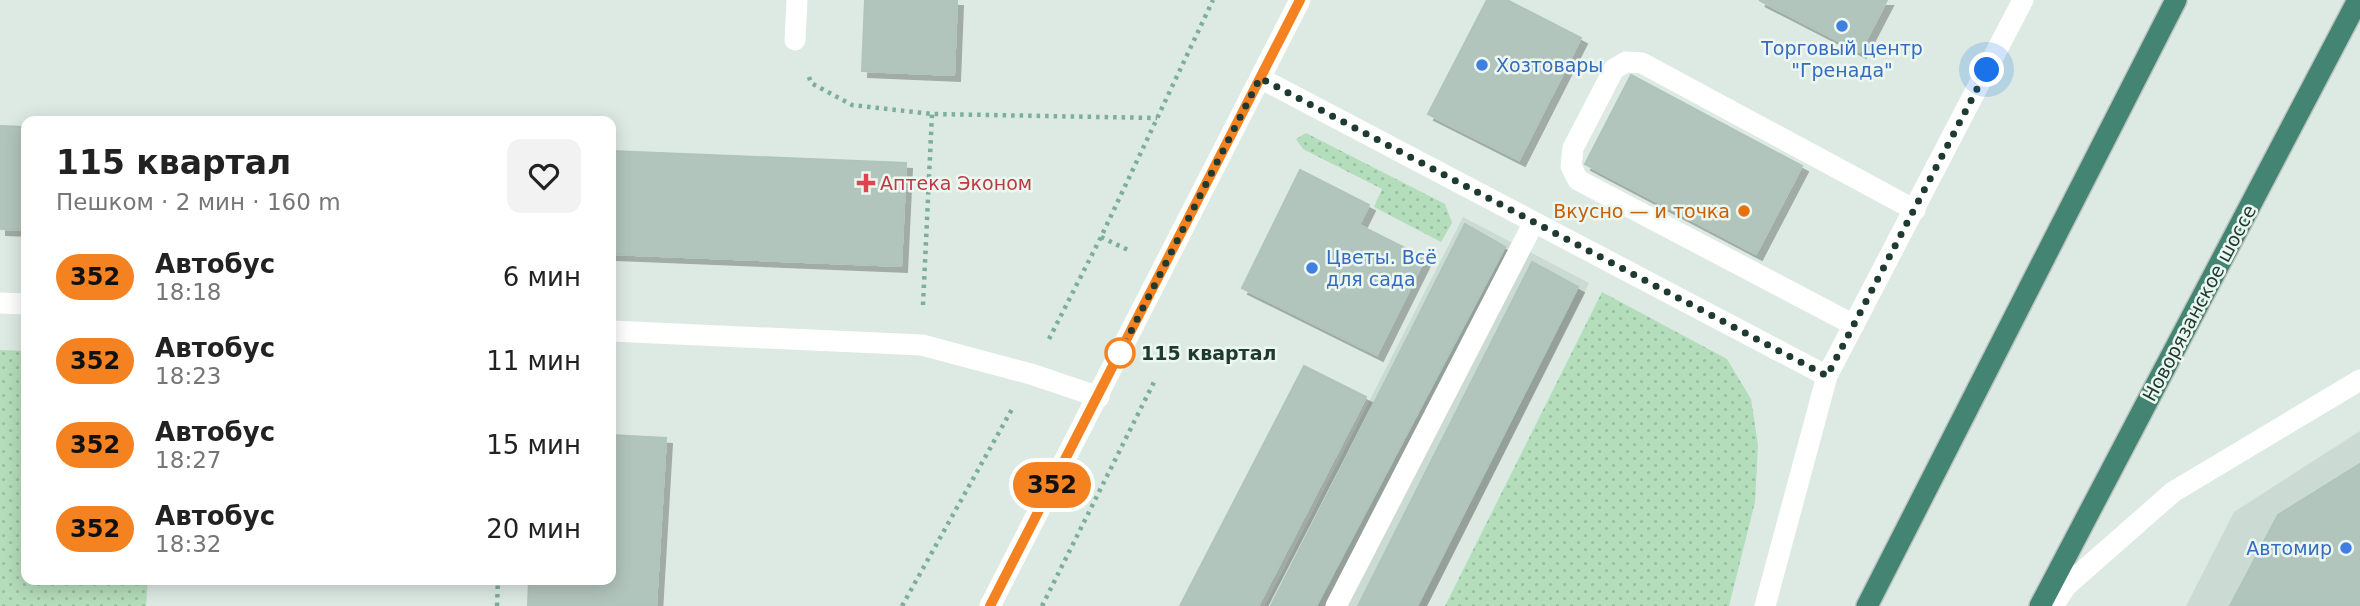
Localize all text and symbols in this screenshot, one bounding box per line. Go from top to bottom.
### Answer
marker: Торговый центр "Гренада" [1834,18,1850,34]
place label: Торговый центр "Гренада" [1760,37,1923,81]
your location [1969,52,2004,87]
place label: Хозтовары [1496,54,1603,76]
marker: Хозтовары [1474,57,1490,73]
button: heart [507,139,581,213]
text: 115 квартал [56,143,291,182]
place label: Аптека Эконом [880,172,1032,194]
marker: Аптека Эконом [858,175,874,191]
text: Пешком · 2 мин · 160 m [56,189,341,215]
place label: Вкусно — и точка [1553,200,1730,222]
street label: Новорязанское шоссе [2138,201,2260,405]
marker: Вкусно — и точка [1736,203,1752,219]
place label: Цветы. Всё для сада [1326,246,1437,290]
text: Автобус [155,249,275,279]
marker: Цветы. Всё для сада [1304,260,1320,276]
text: 6 мин [503,262,581,292]
text: 352 [70,263,120,291]
text: 18:18 [155,279,221,305]
text: Автобус [155,333,275,363]
marker: 115 квартал [1105,338,1135,368]
place label: 115 квартал [1141,342,1276,364]
text: 11 мин [486,346,581,376]
text: 352 [70,347,120,375]
text: 18:23 [155,363,221,389]
text: Автобус [155,417,275,447]
text: 15 мин [486,430,581,460]
text: 352 [70,431,120,459]
text: 18:27 [155,447,221,473]
line badge: 352 [1012,462,1092,508]
text: 352 [1027,471,1077,499]
text: Автобус [155,501,275,531]
text: 20 мин [486,514,581,544]
text: 352 [70,515,120,543]
text: 18:32 [155,531,221,557]
place label: Автомир [2246,537,2332,559]
marker: Автомир [2338,540,2354,556]

